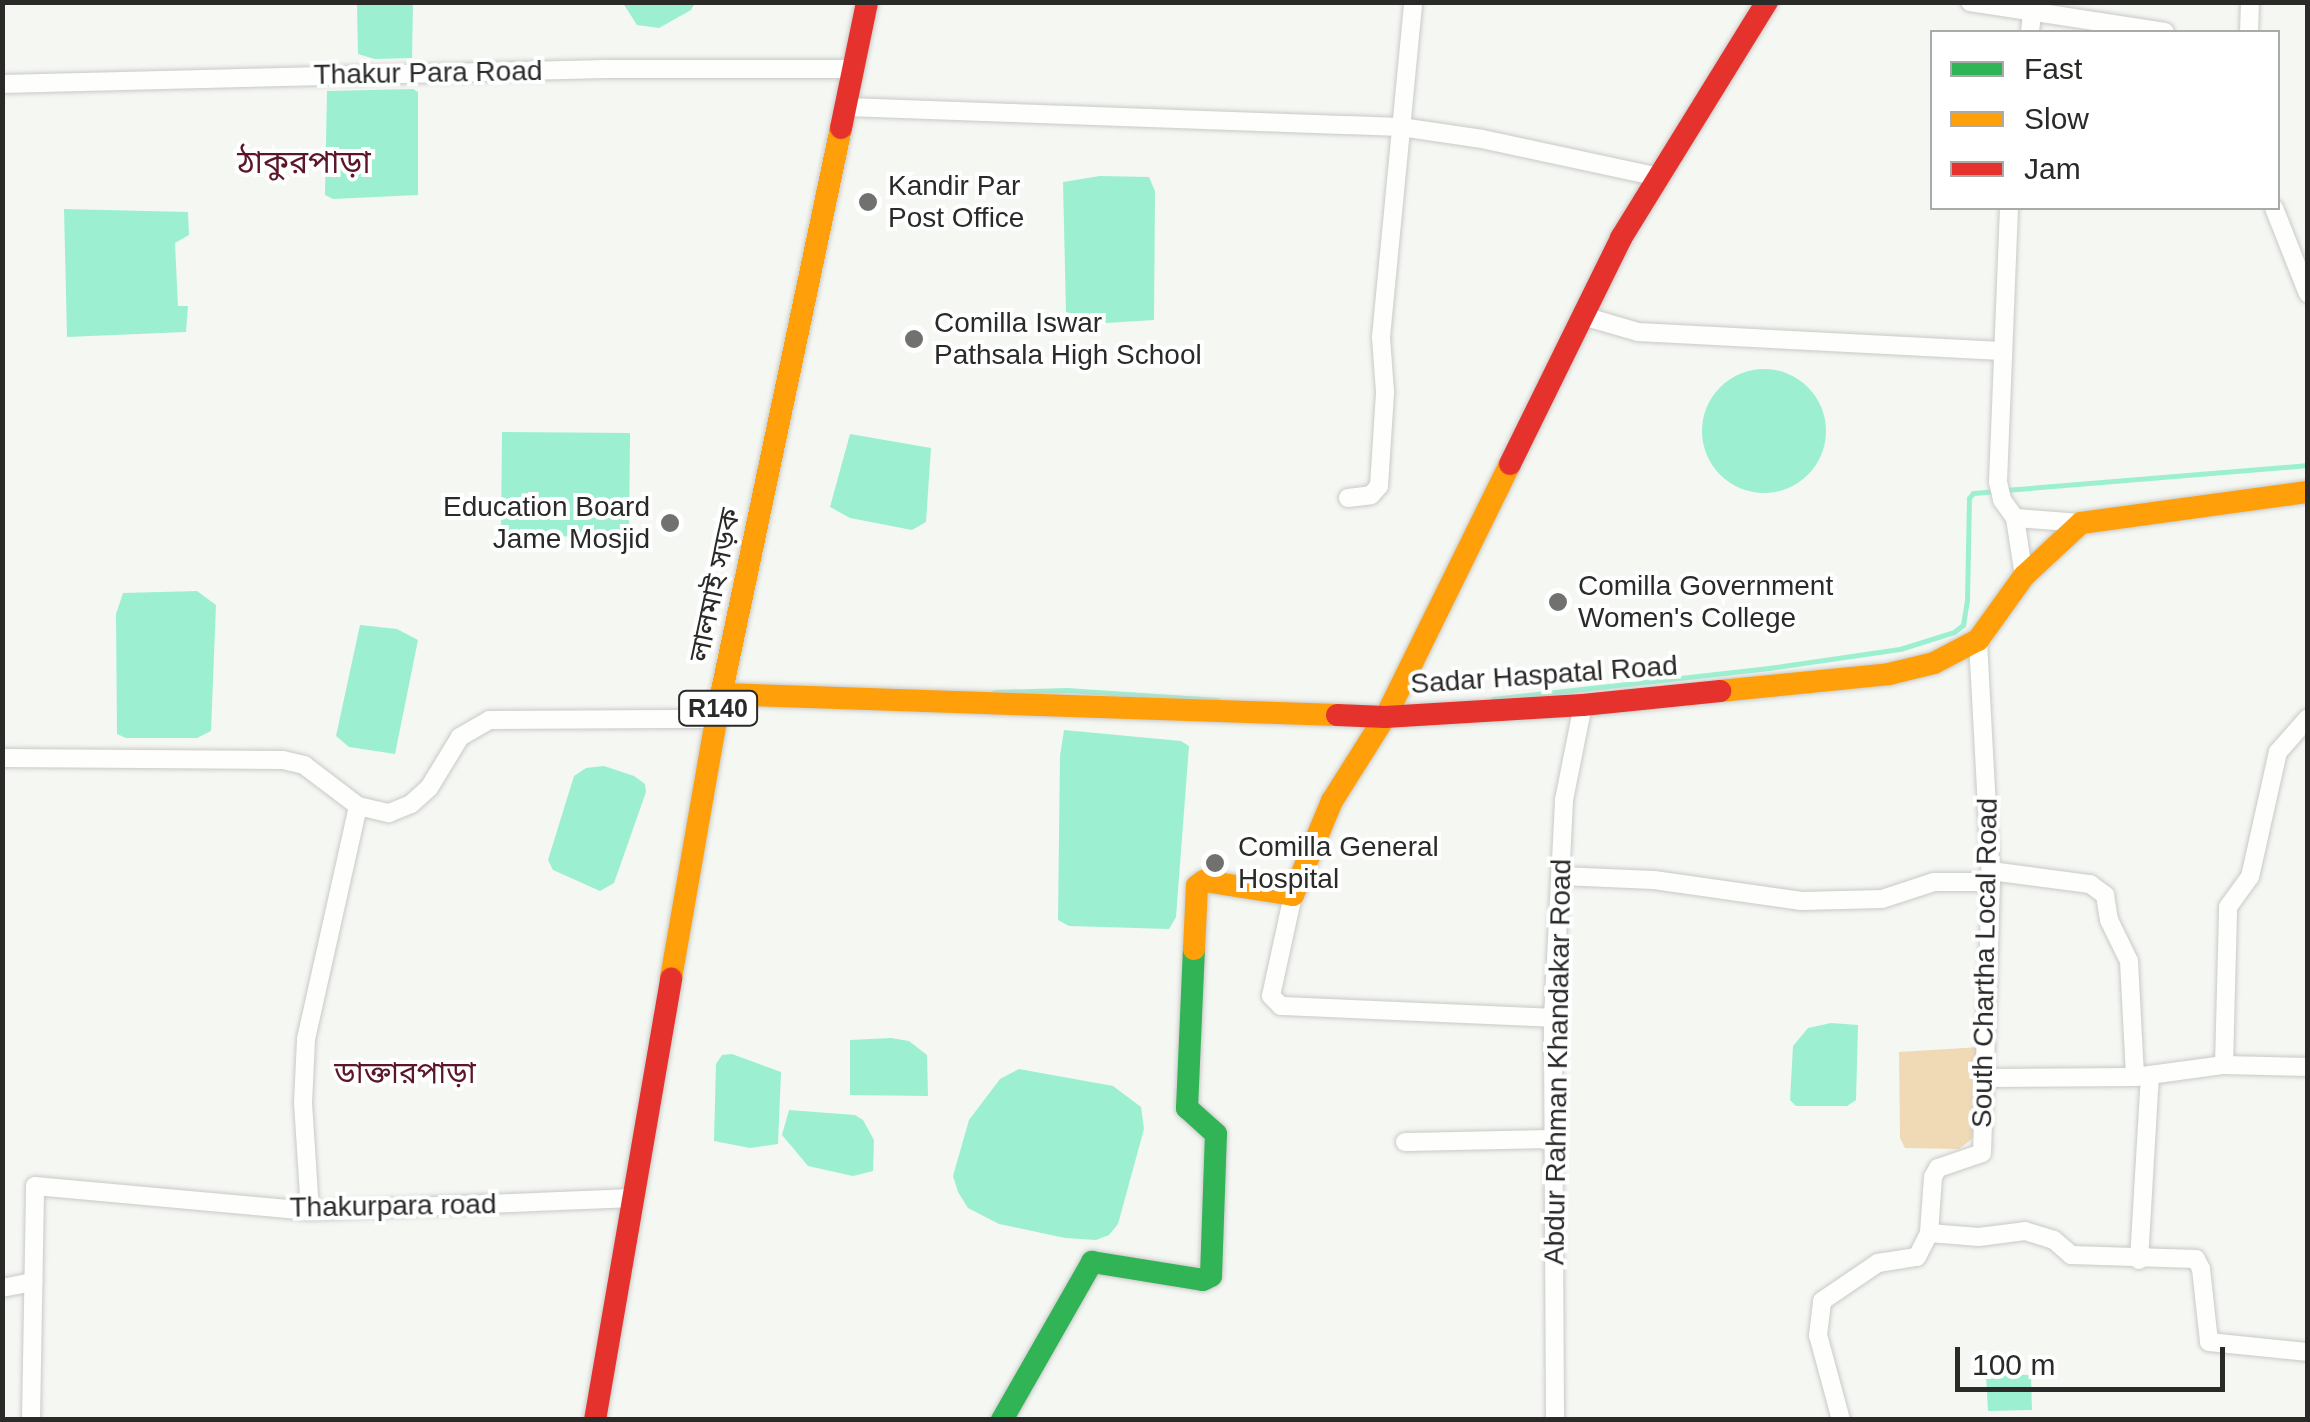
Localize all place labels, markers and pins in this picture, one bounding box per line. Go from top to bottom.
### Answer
place label: Kandir Par Post Office [888,169,1024,235]
marker: Kandir Par Post Office [857,191,879,213]
place label: Comilla Iswar Pathsala High School [934,306,1202,372]
marker: Comilla Iswar Pathsala High School [903,328,925,350]
place label: Education Board Jame Mosjid [443,490,650,556]
marker: Education Board Jame Mosjid [659,512,681,534]
place label: Comilla Government Women's College [1578,569,1833,635]
marker: Comilla Government Women's College [1547,591,1569,613]
place label: Comilla General Hospital [1238,830,1439,896]
marker: Comilla General Hospital [1202,850,1228,876]

